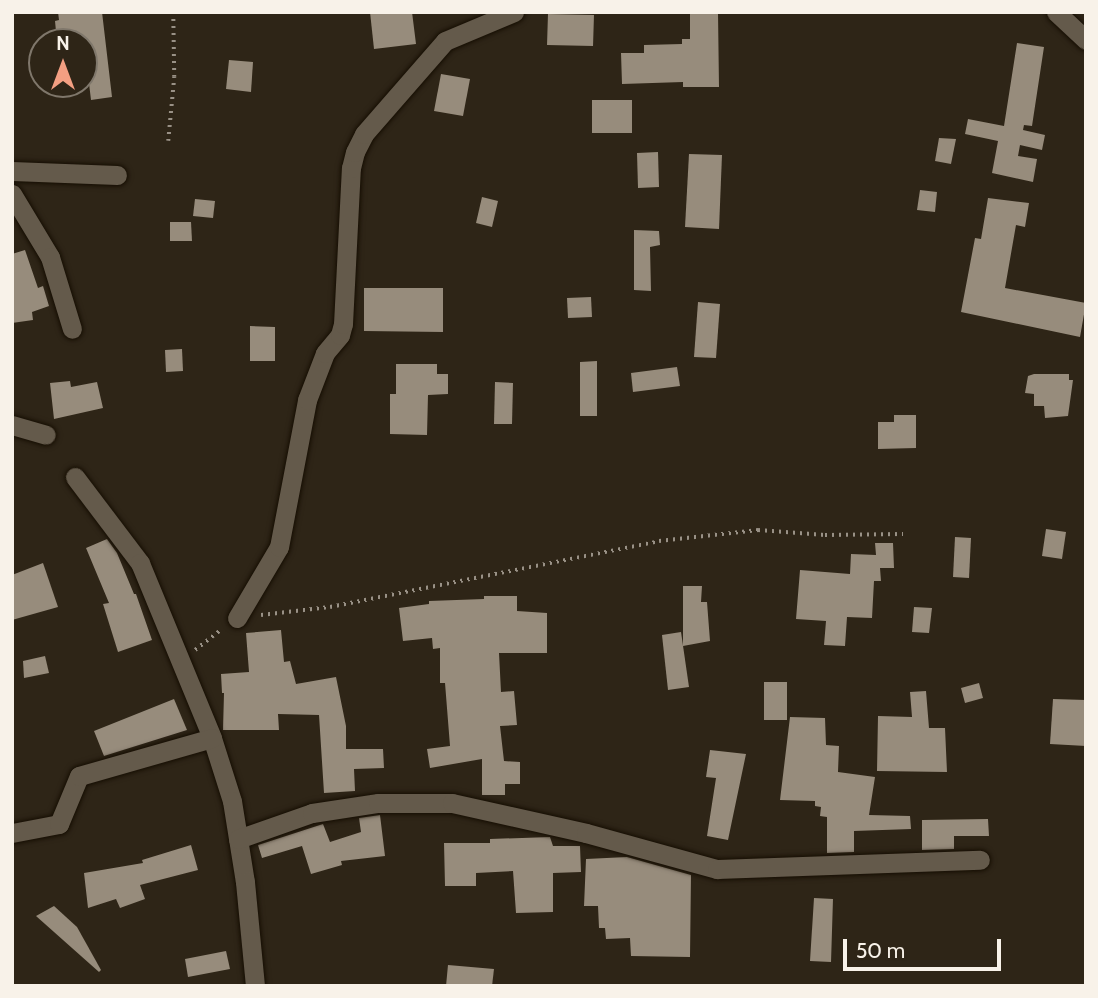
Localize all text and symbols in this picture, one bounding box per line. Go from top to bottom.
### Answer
north arrow [28,28,98,98]
text: N [56,32,70,55]
scale bar [846,925,1004,969]
text: 50 m [856,938,905,963]

